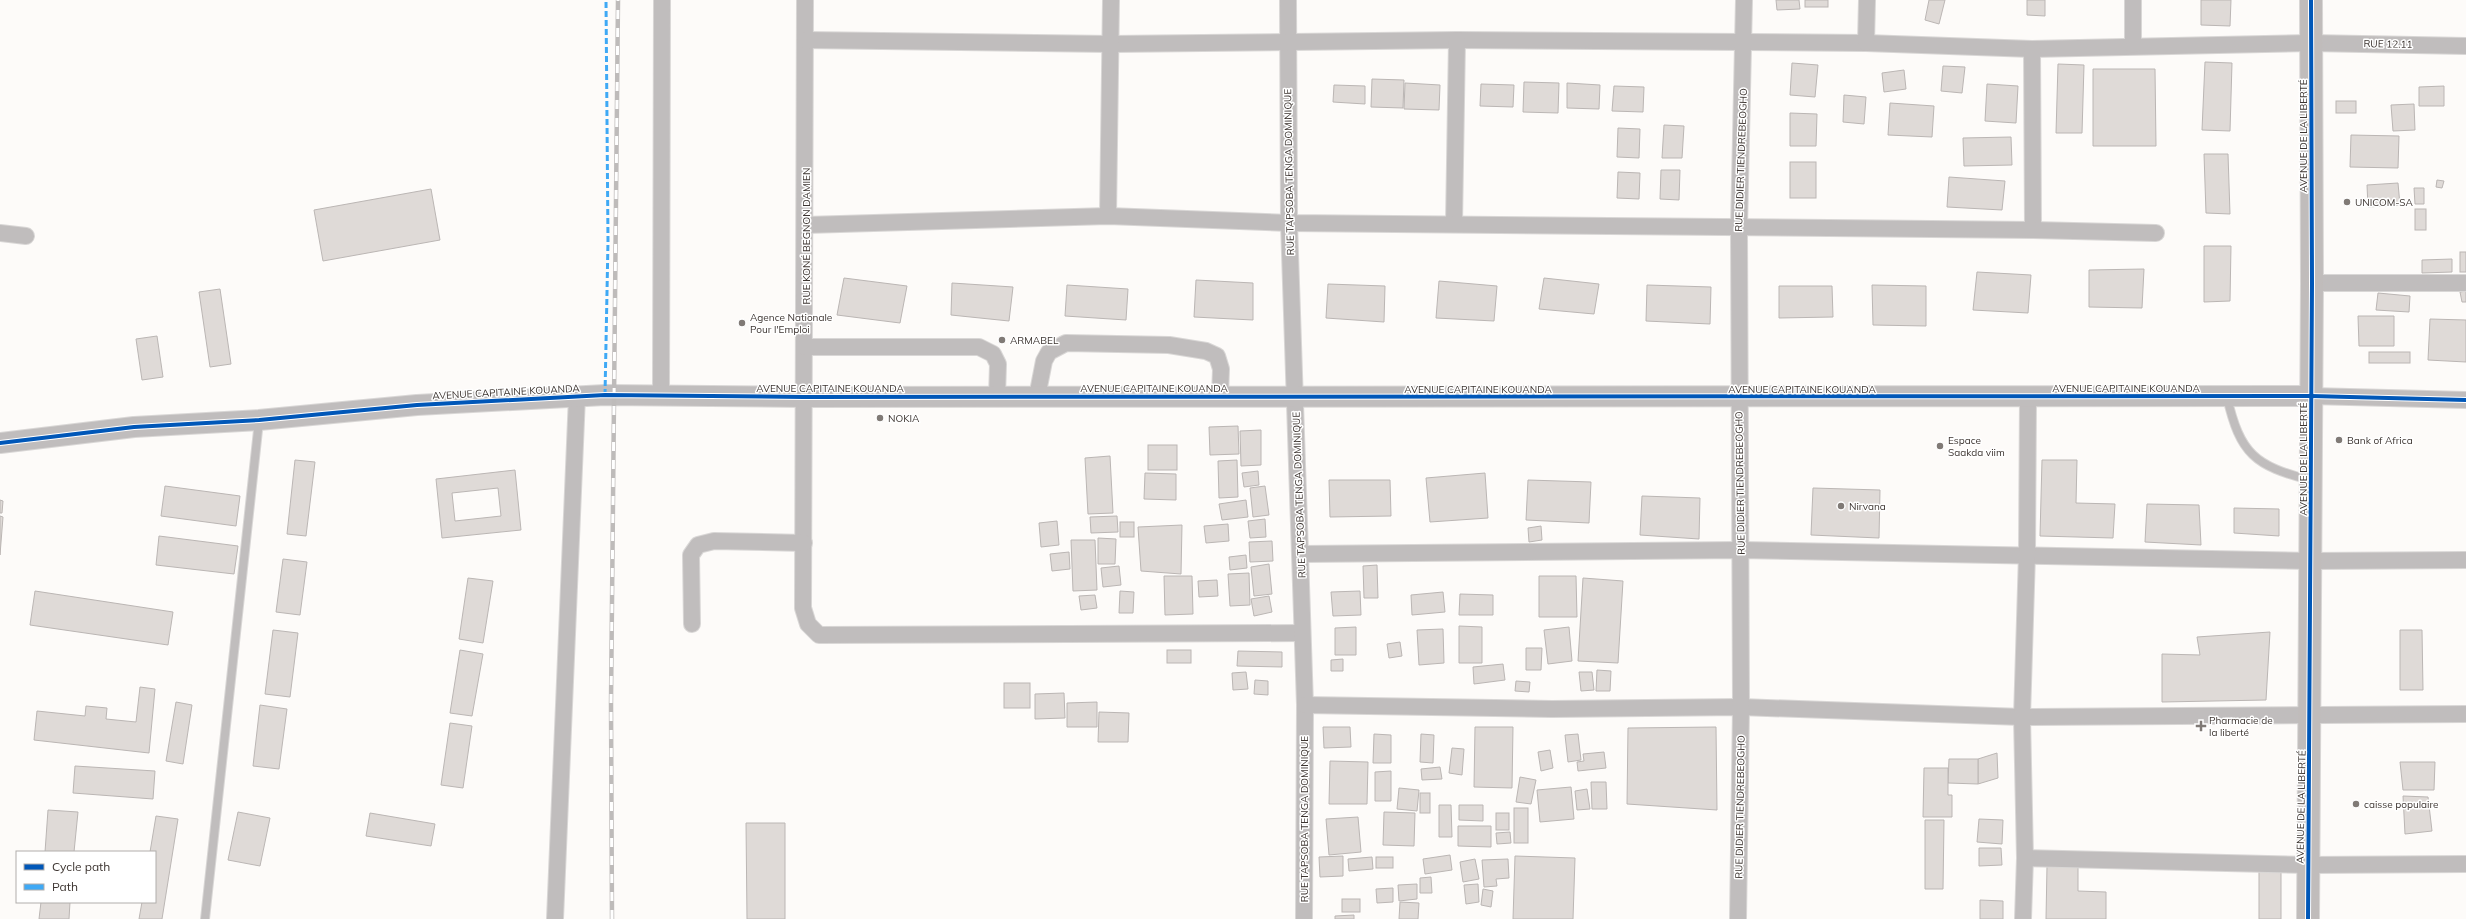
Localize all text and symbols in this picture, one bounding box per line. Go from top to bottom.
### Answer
street label: RUE 12.11 [2363,37,2413,51]
street label: AVENUE DE LA LIBERTÉ [2297,79,2310,193]
street label: RUE DIDIER TIENDREBEOGHO [1732,88,1750,232]
street label: RUE TAPSOBA TENGA DOMINIQUE [1281,89,1297,255]
street label: RUE KONÉ BEGNON DAMIEN [800,168,813,304]
place label: UNICOM-SA [2355,196,2414,209]
marker: UNICOM-SA [2342,197,2352,207]
place label: Agence Nationale Pour l'Emploi [750,311,832,336]
marker: Agence Nationale Pour l'Emploi [737,318,747,328]
place label: ARMABEL [1010,334,1059,347]
marker: ARMABEL [997,335,1007,345]
street label: AVENUE CAPITAINE KOUANDA [432,382,581,402]
street label: AVENUE CAPITAINE KOUANDA [756,382,905,395]
street label: AVENUE CAPITAINE KOUANDA [1080,382,1229,395]
street label: AVENUE CAPITAINE KOUANDA [2052,382,2201,395]
street label: AVENUE CAPITAINE KOUANDA [1404,383,1553,396]
street label: AVENUE CAPITAINE KOUANDA [1728,383,1877,396]
street label: AVENUE DE LA LIBERTÉ [2297,402,2310,516]
street label: RUE TAPSOBA TENGA DOMINIQUE [1290,411,1308,578]
street label: RUE DIDIER TIENDREBEOGHO [1732,411,1748,555]
place label: NOKIA [888,412,920,425]
marker: NOKIA [875,413,885,423]
place label: Espace Saakda viim [1948,434,2005,459]
place label: Bank of Africa [2347,434,2413,447]
marker: Bank of Africa [2334,435,2344,445]
marker: Espace Saakda viim [1935,441,1945,451]
place label: Nirvana [1849,500,1886,513]
marker: Nirvana [1836,501,1846,511]
place label: Pharmacie de la liberté [2209,714,2273,739]
marker: Pharmacie de la liberté [2196,721,2206,731]
street label: RUE DIDIER TIENDREBEOGHO [1732,735,1748,879]
street label: RUE TAPSOBA TENGA DOMINIQUE [1298,736,1311,902]
street label: AVENUE DE LA LIBERTÉ [2294,750,2308,864]
place label: caisse populaire [2364,798,2439,811]
marker: caisse populaire [2351,799,2361,809]
legend [16,851,156,903]
text: Cycle path [52,859,110,874]
text: Path [52,879,78,894]

